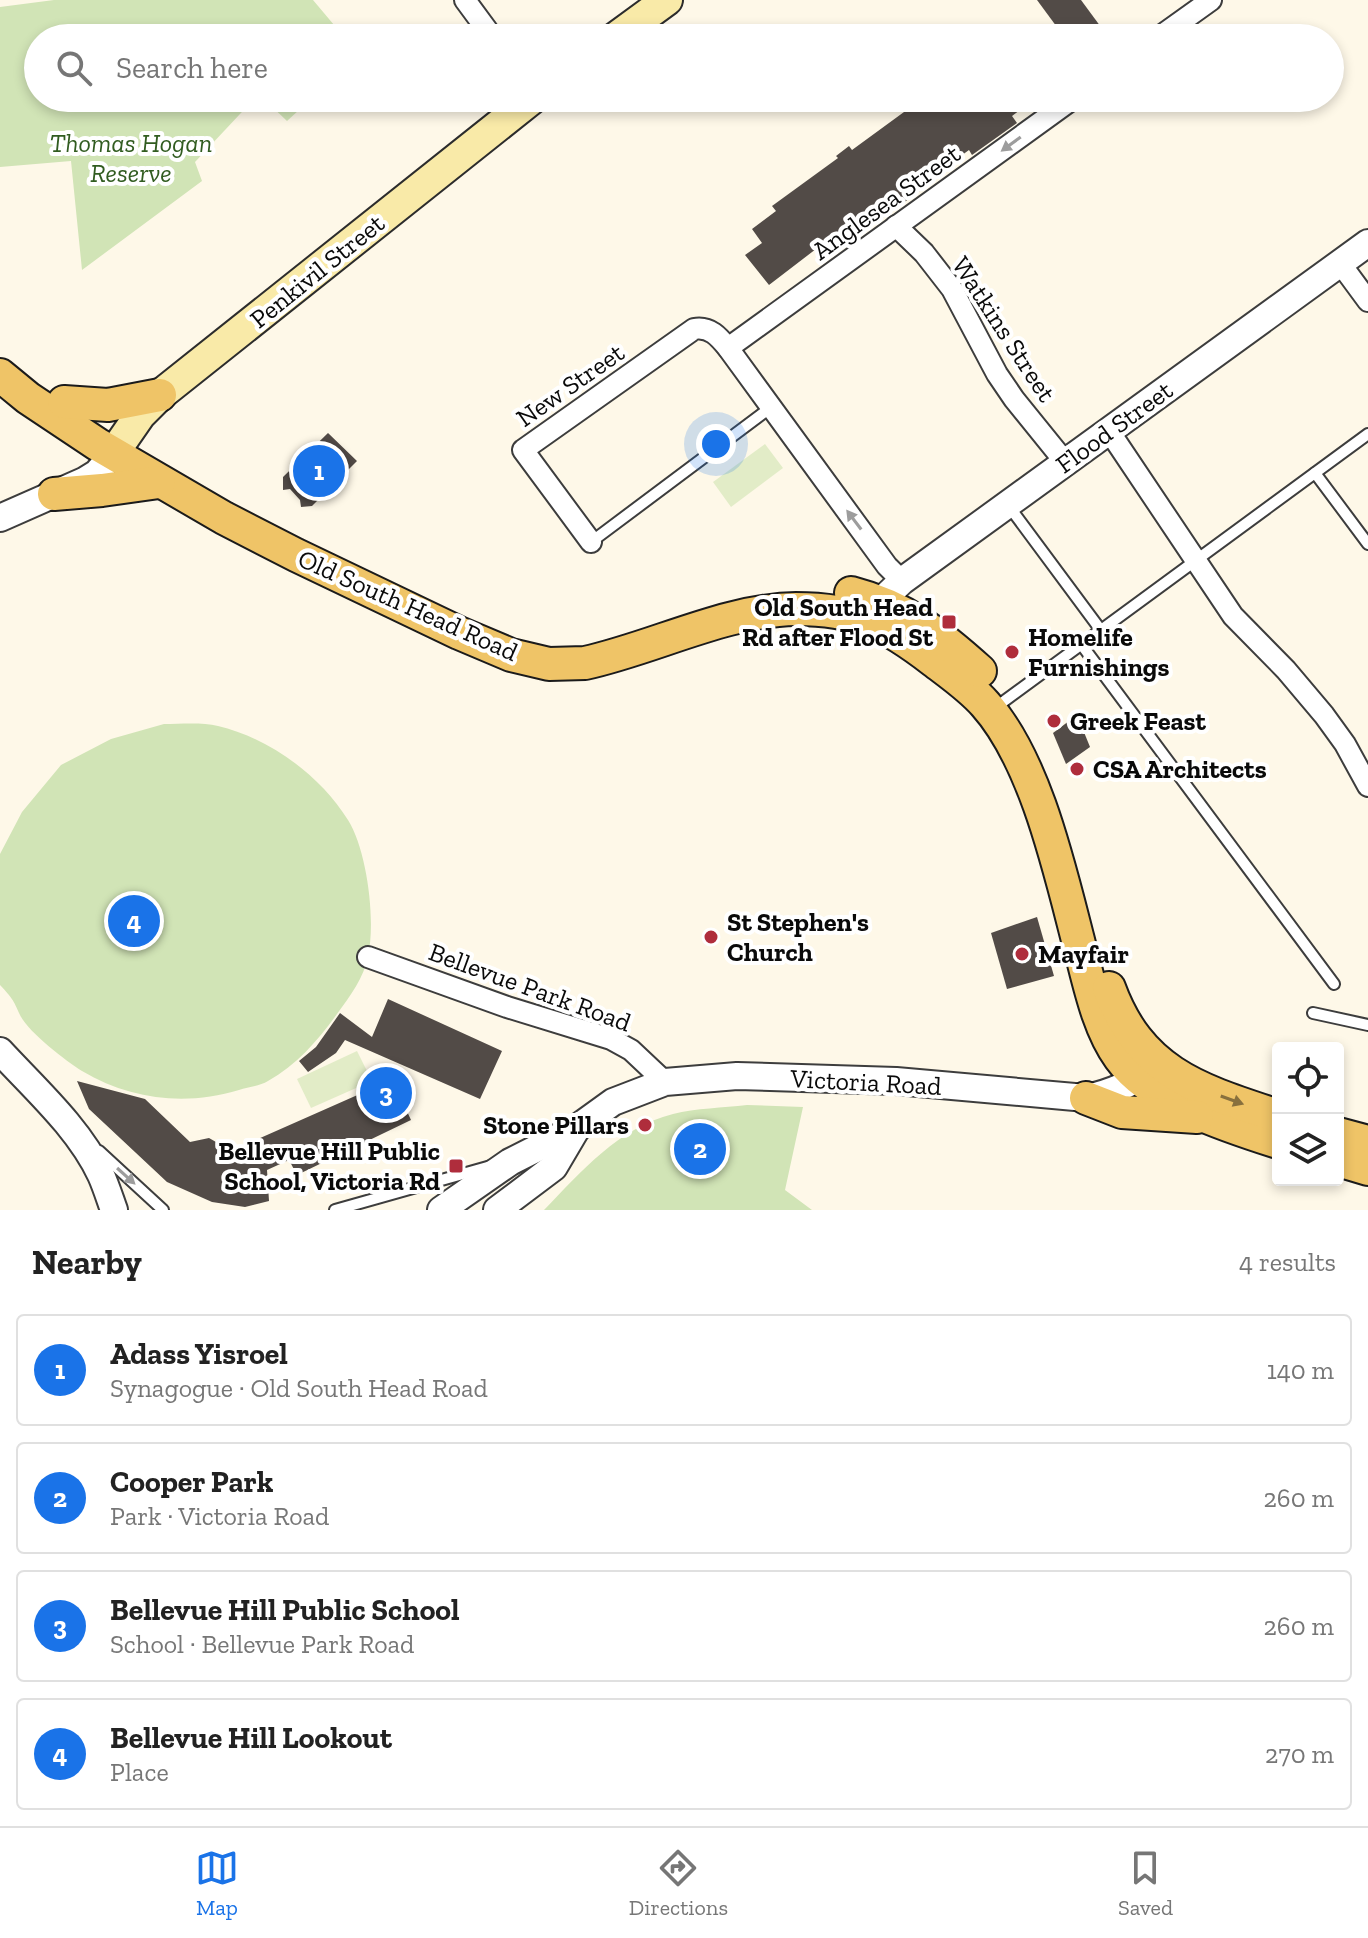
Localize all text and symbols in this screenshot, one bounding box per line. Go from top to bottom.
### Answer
search box [24,24,1344,112]
icon: search [52,46,96,90]
text: Search here [116,50,268,86]
park label: Thomas Hogan Reserve [50,127,212,189]
one-way arrow [1001,135,1021,151]
street label: Anglesea Street [806,137,967,267]
street label: Penkivil Street [243,207,391,335]
street label: Watkins Street [945,250,1063,408]
street label: New Street [510,336,630,434]
street label: Flood Street [1049,374,1179,480]
your location [696,424,736,464]
pin: 1 [293,441,345,501]
one-way arrow [846,510,862,530]
street label: Old South Head Road [293,542,523,668]
place label: Old South Head Rd after Flood St [742,591,934,653]
marker: Old South Head Rd after Flood St [940,613,958,631]
place label: Homelife Furnishings [1028,621,1170,683]
marker: Homelife Furnishings [1003,643,1021,661]
place label: Greek Feast [1070,705,1207,737]
marker: Greek Feast [1045,712,1063,730]
place label: CSA Architects [1093,753,1267,785]
marker: CSA Architects [1068,760,1086,778]
pin: 4 [108,891,160,951]
place label: St Stephen's Church [727,906,869,968]
marker: St Stephen's Church [702,928,720,946]
street label: Bellevue Park Road [425,936,635,1038]
place label: Mayfair [1038,938,1129,970]
marker: Mayfair [1013,945,1031,963]
map controls [1272,1042,1344,1186]
button: locate [1272,1042,1344,1114]
street label: Victoria Road [789,1062,942,1102]
pin: 3 [360,1063,412,1123]
one-way arrow [1220,1095,1244,1107]
place label: Stone Pillars [483,1109,629,1141]
button: layers [1272,1114,1344,1186]
marker: Stone Pillars [636,1116,654,1134]
pin: 2 [674,1119,726,1179]
place label: Bellevue Hill Public School, Victoria Rd [218,1135,440,1197]
marker: Bellevue Hill Public School, Victoria Rd [447,1157,465,1175]
one-way arrow [116,1167,136,1185]
text: Nearby [32,1242,142,1283]
text: 4 results [1239,1246,1336,1278]
text: Adass Yisroel [110,1336,288,1372]
text: 1 [55,1354,65,1386]
text: 140 m [1267,1354,1334,1386]
text: Synagogue · Old South Head Road [110,1372,488,1404]
text: Cooper Park [110,1464,273,1500]
text: 2 [53,1482,67,1514]
text: 260 m [1263,1482,1334,1514]
text: Park · Victoria Road [110,1500,329,1532]
text: Bellevue Hill Public School [110,1592,460,1628]
text: 3 [53,1610,67,1642]
text: 260 m [1263,1610,1334,1642]
text: School · Bellevue Park Road [110,1628,414,1660]
text: Bellevue Hill Lookout [110,1720,392,1756]
text: 4 [53,1738,67,1770]
text: 270 m [1265,1738,1334,1770]
text: Place [110,1756,169,1788]
tab: Map [195,1846,239,1921]
tab: Directions [629,1846,728,1921]
tab: Saved [1118,1846,1173,1921]

